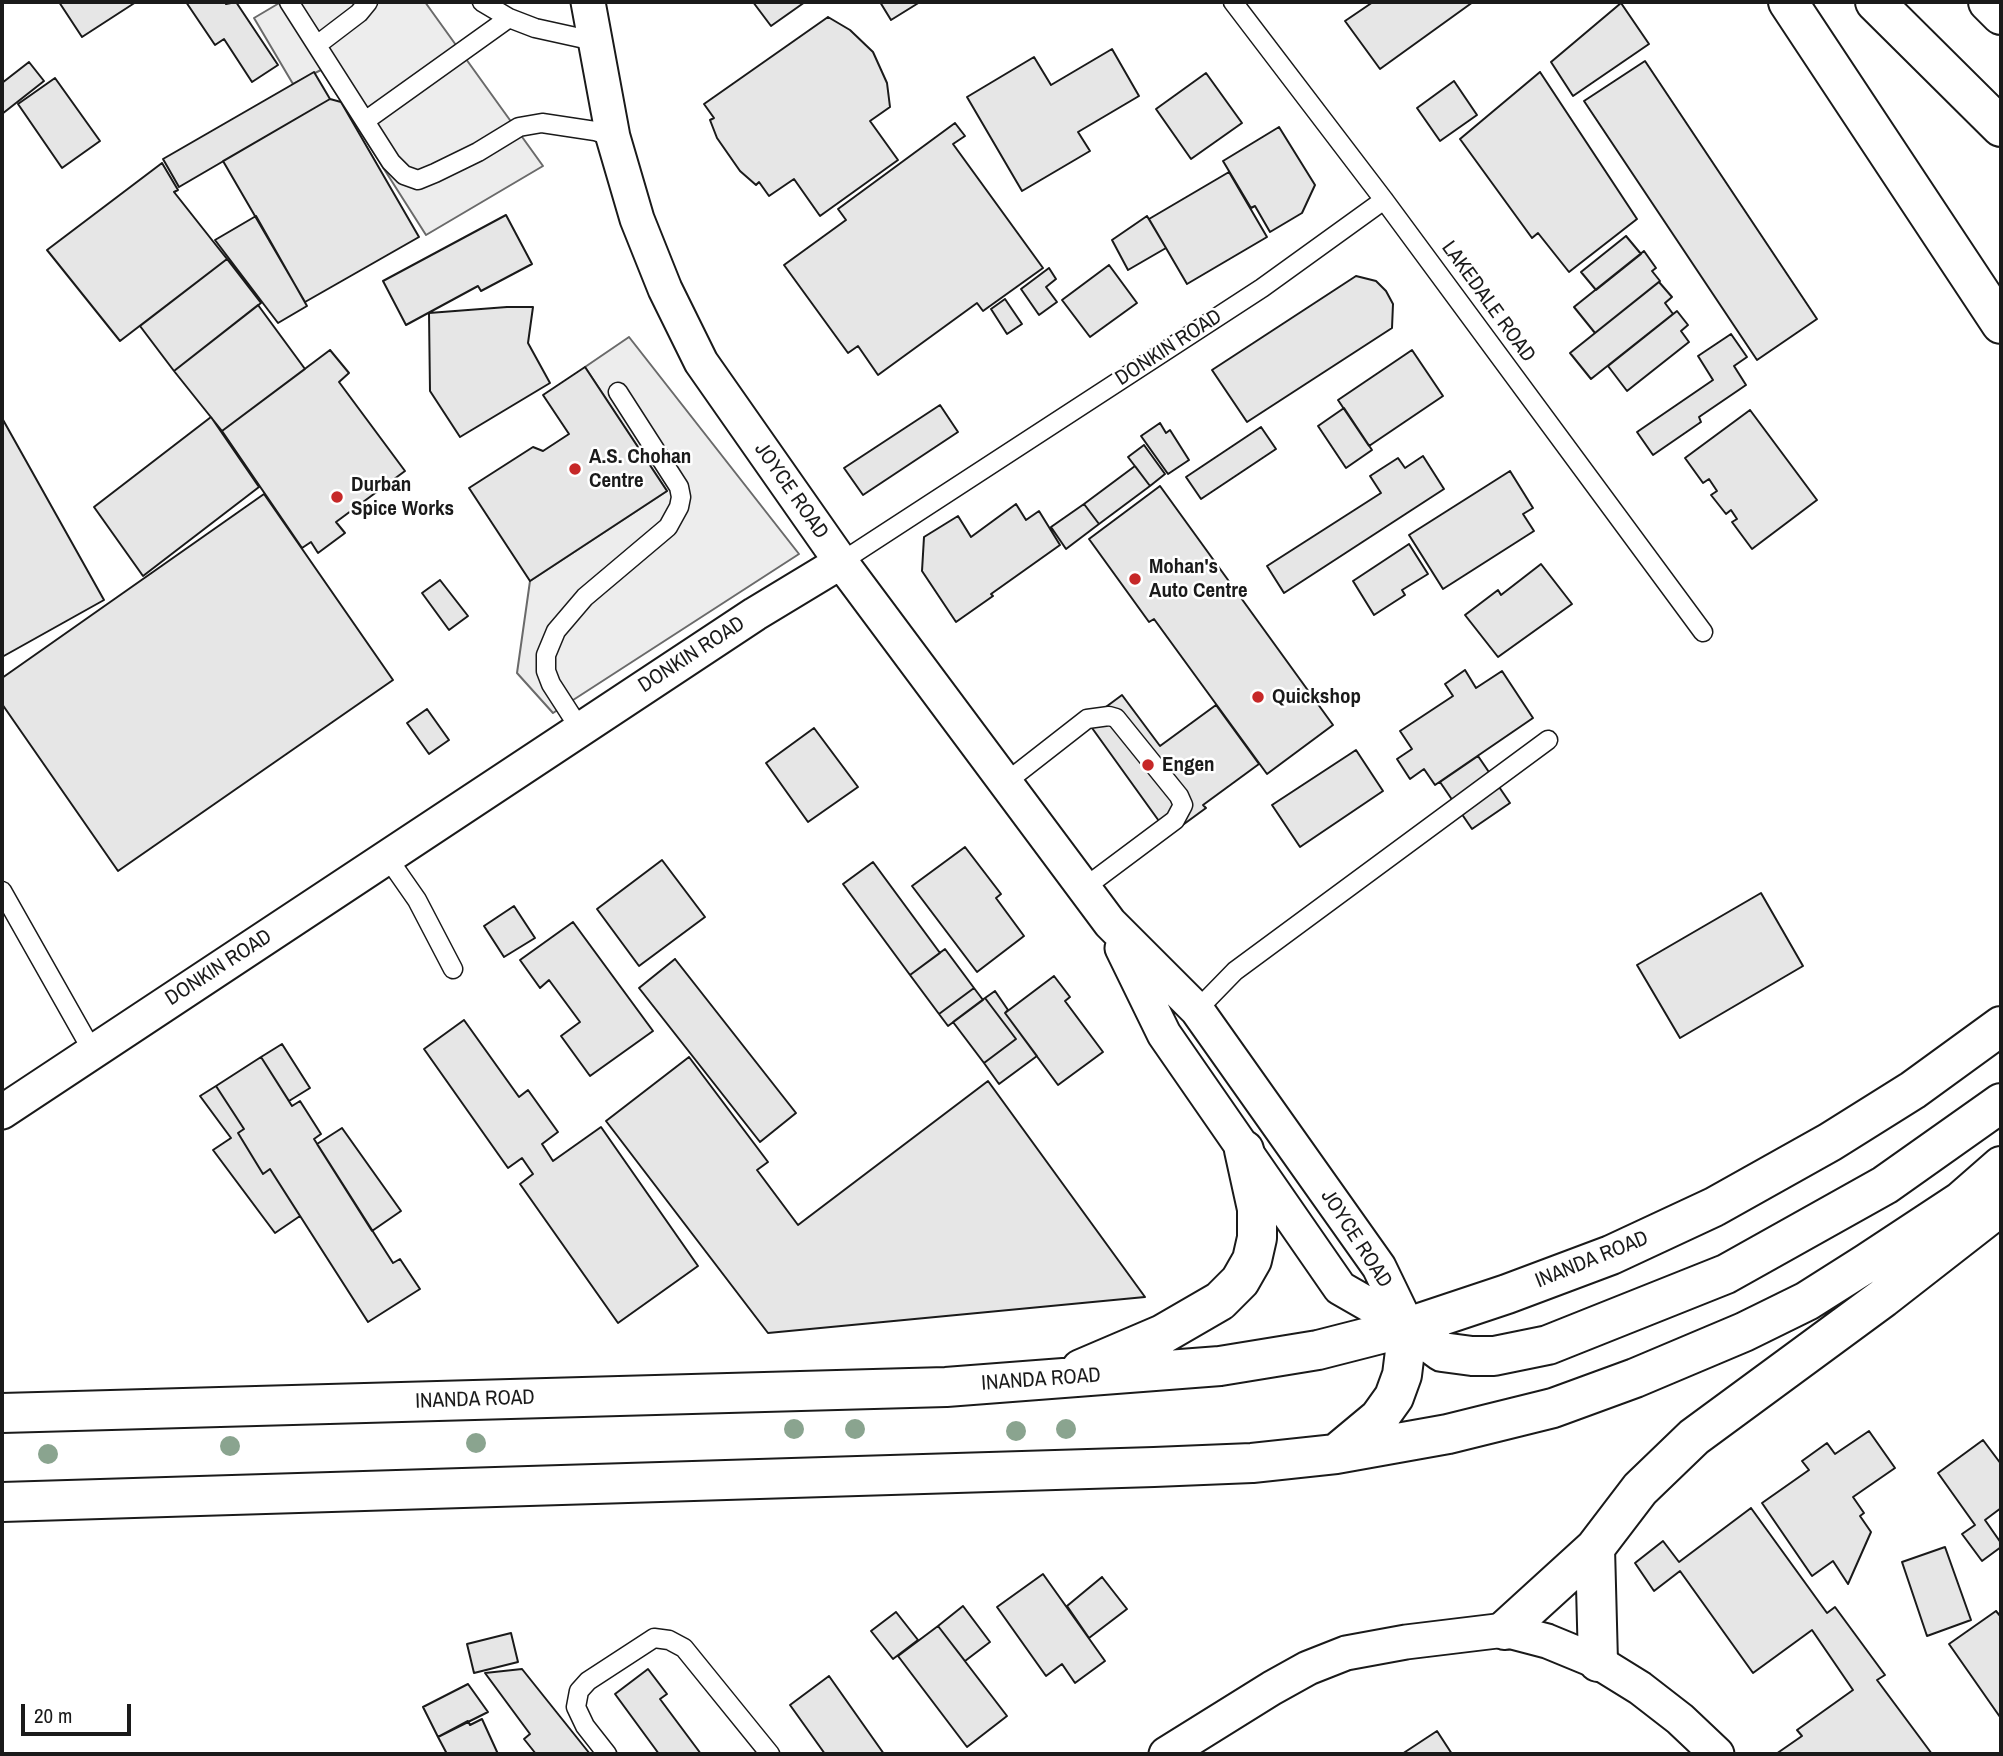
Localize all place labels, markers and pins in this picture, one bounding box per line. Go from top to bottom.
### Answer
place label: A.S. Chohan Centre [589,444,691,494]
marker: A.S. Chohan Centre [567,461,583,477]
place label: Durban Spice Works [351,472,454,522]
marker: Durban Spice Works [329,489,345,505]
place label: Mohan's Auto Centre [1149,554,1248,604]
marker: Mohan's Auto Centre [1127,571,1143,587]
place label: Quickshop [1272,684,1361,710]
marker: Quickshop [1250,689,1266,705]
place label: Engen [1162,752,1215,778]
marker: Engen [1140,757,1156,773]

